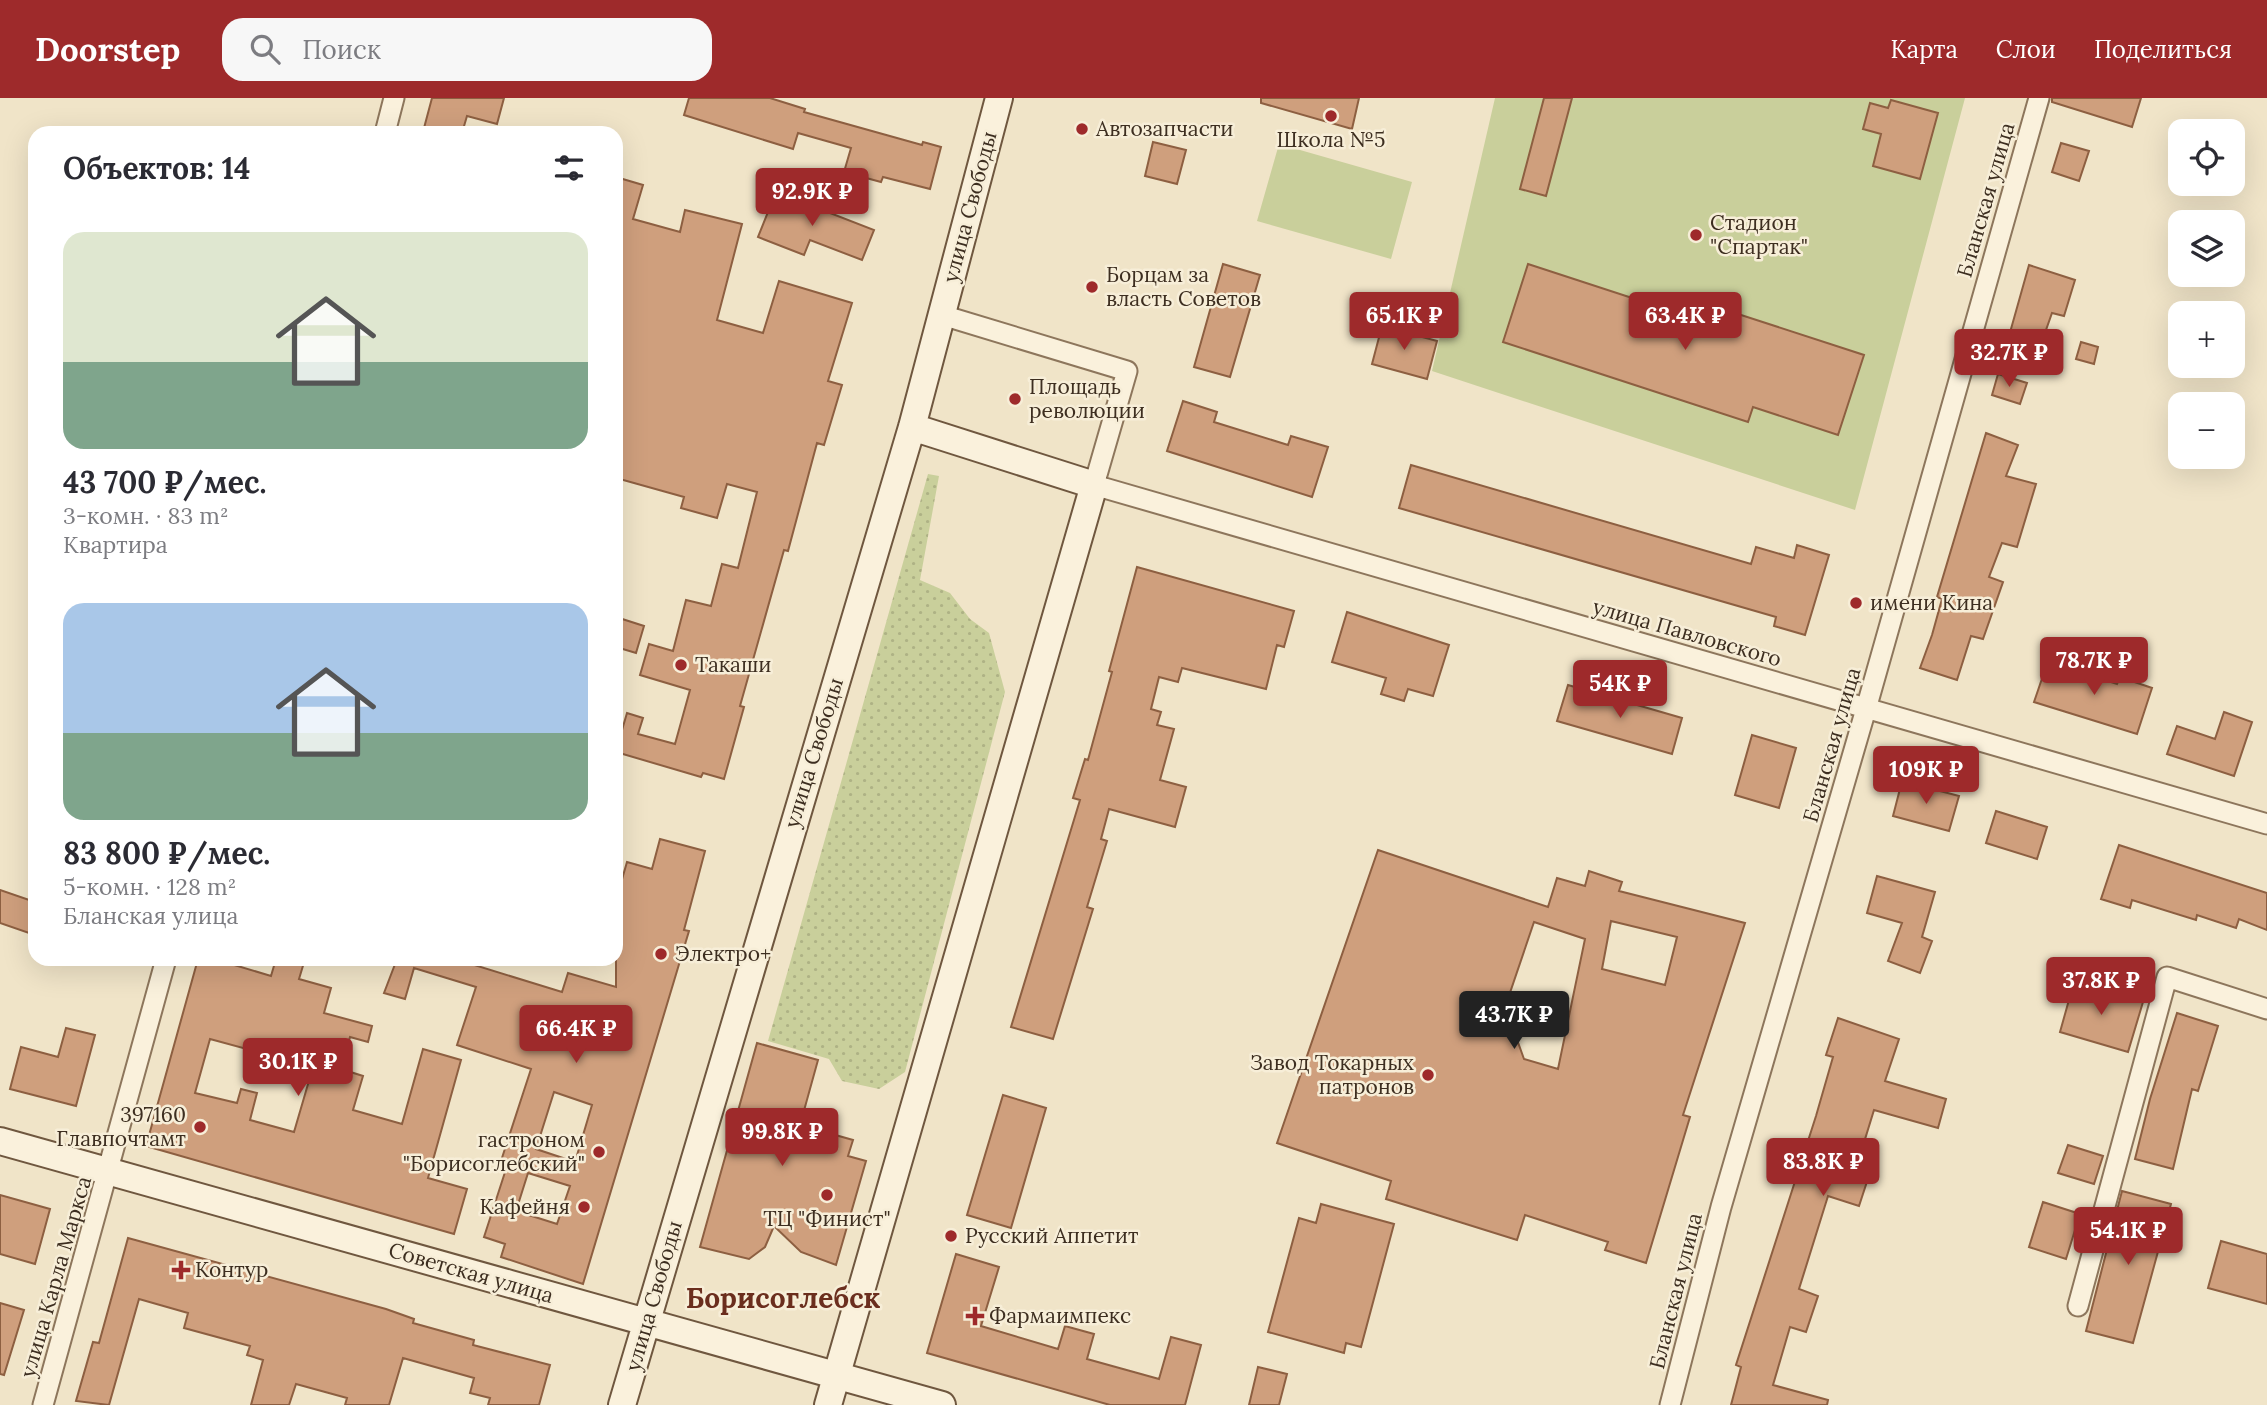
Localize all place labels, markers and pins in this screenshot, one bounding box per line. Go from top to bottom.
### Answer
marker: Школа №5 [1323,108,1339,124]
place label: Автозапчасти [1095,115,1233,142]
marker: Автозапчасти [1074,121,1090,137]
place label: Школа №5 [1277,126,1385,153]
pin: 92.9K ₽ [747,169,877,228]
place label: Стадион "Спартак" [1710,209,1808,260]
marker: Стадион "Спартак" [1688,227,1704,243]
place label: Борцам за власть Советов [1106,261,1261,312]
marker: Борцам за власть Советов [1084,279,1100,295]
pin: 65.1K ₽ [1339,292,1469,352]
pin: 63.4K ₽ [1620,292,1750,352]
pin: 32.7K ₽ [1944,330,2074,389]
place label: Площадь революции [1029,373,1145,424]
marker: Площадь революции [1007,391,1023,407]
place label: имени Кина [1870,589,1993,616]
marker: имени Кина [1848,595,1864,611]
pin: 78.7K ₽ [2029,638,2159,697]
place label: Такаши [695,651,771,678]
marker: Такаши [673,657,689,673]
pin: 54K ₽ [1571,660,1669,720]
pin: 109K ₽ [1869,746,1983,806]
place label: Электро+ [675,940,771,967]
marker: Электро+ [653,946,669,962]
pin: 37.8K ₽ [2036,958,2166,1017]
pin: 43.7K ₽ [1449,992,1579,1051]
pin: 66.4K ₽ [511,1006,641,1065]
pin: 30.1K ₽ [233,1038,363,1098]
place label: Завод Токарных патронов [1250,1049,1414,1100]
marker: Завод Токарных патронов [1420,1067,1436,1083]
place label: 397160 Главпочтамт [56,1101,186,1152]
pin: 99.8K ₽ [717,1108,847,1168]
marker: 397160 Главпочтамт [192,1119,208,1135]
place label: гастроном "Борисоглебский" [403,1126,585,1177]
pin: 83.8K ₽ [1758,1138,1888,1198]
marker: гастроном "Борисоглебский" [591,1144,607,1160]
marker: ТЦ "Финист" [819,1187,835,1203]
place label: Кафейня [479,1193,570,1220]
marker: Кафейня [576,1199,592,1215]
place label: ТЦ "Финист" [763,1205,891,1232]
pin: 54.1K ₽ [2063,1208,2193,1267]
place label: Русский Аппетит [965,1222,1138,1249]
marker: Русский Аппетит [943,1228,959,1244]
place label: Контур [195,1256,268,1283]
marker: Контур [173,1262,189,1278]
place label: Фармаимпекс [989,1302,1131,1329]
marker: Фармаимпекс [967,1308,983,1324]

